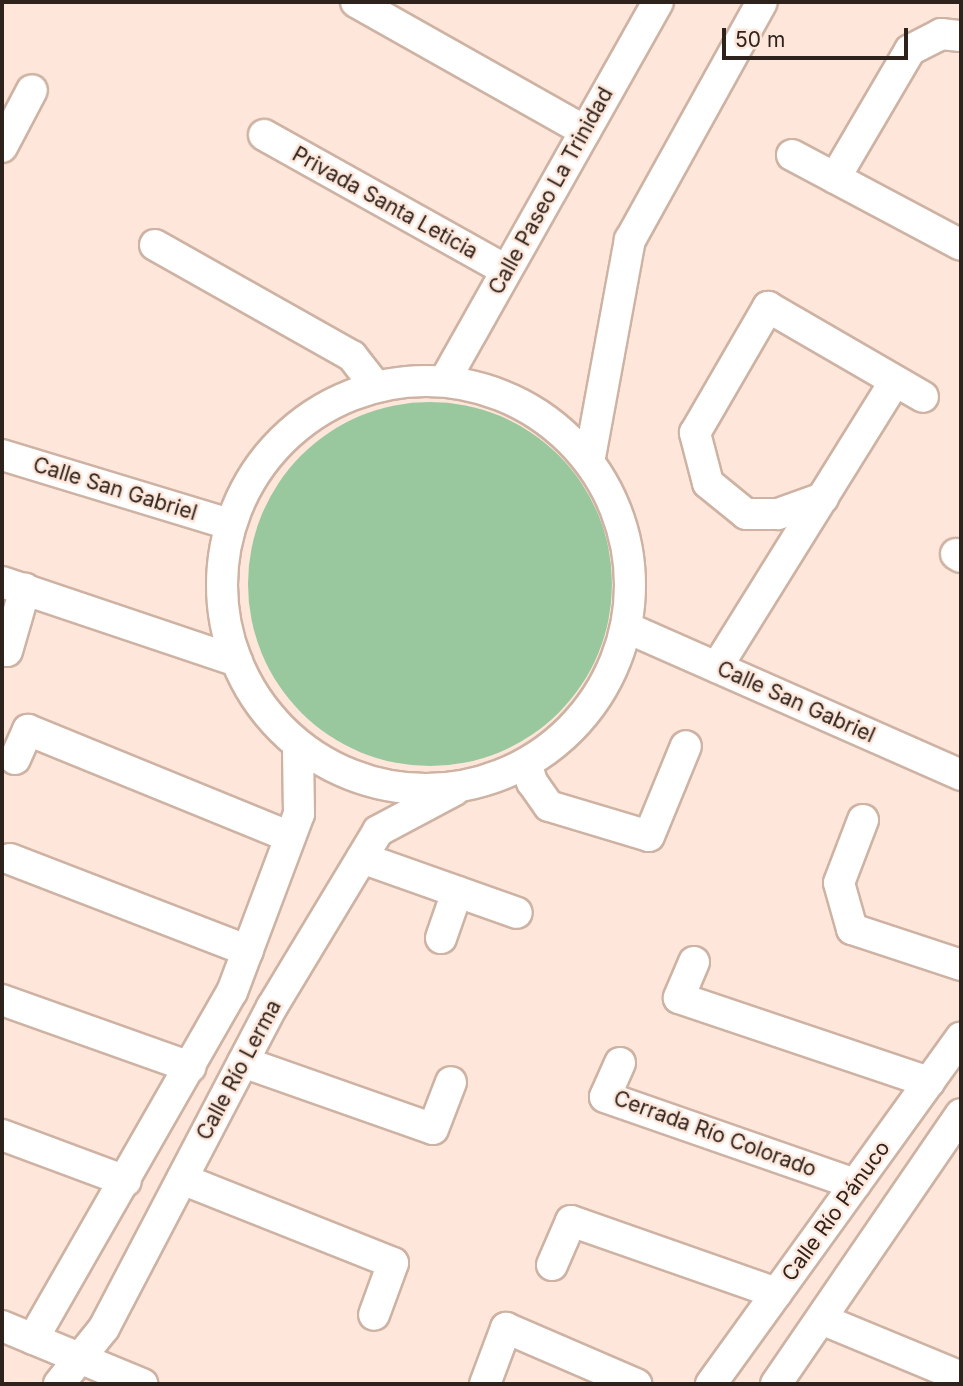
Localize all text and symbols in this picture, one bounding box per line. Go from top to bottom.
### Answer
scale bar [725,14,911,58]
text: 50 m [735,27,785,52]
street label: Calle Paseo La Trinidad [484,83,618,299]
street label: Privada Santa Leticia [288,142,482,264]
street label: Calle San Gabriel [30,452,200,526]
street label: Calle San Gabriel [713,656,879,748]
street label: Calle Río Lerma [191,996,287,1144]
street label: Cerrada Río Colorado [610,1086,820,1182]
street label: Calle Río Pánuco [777,1136,895,1286]

